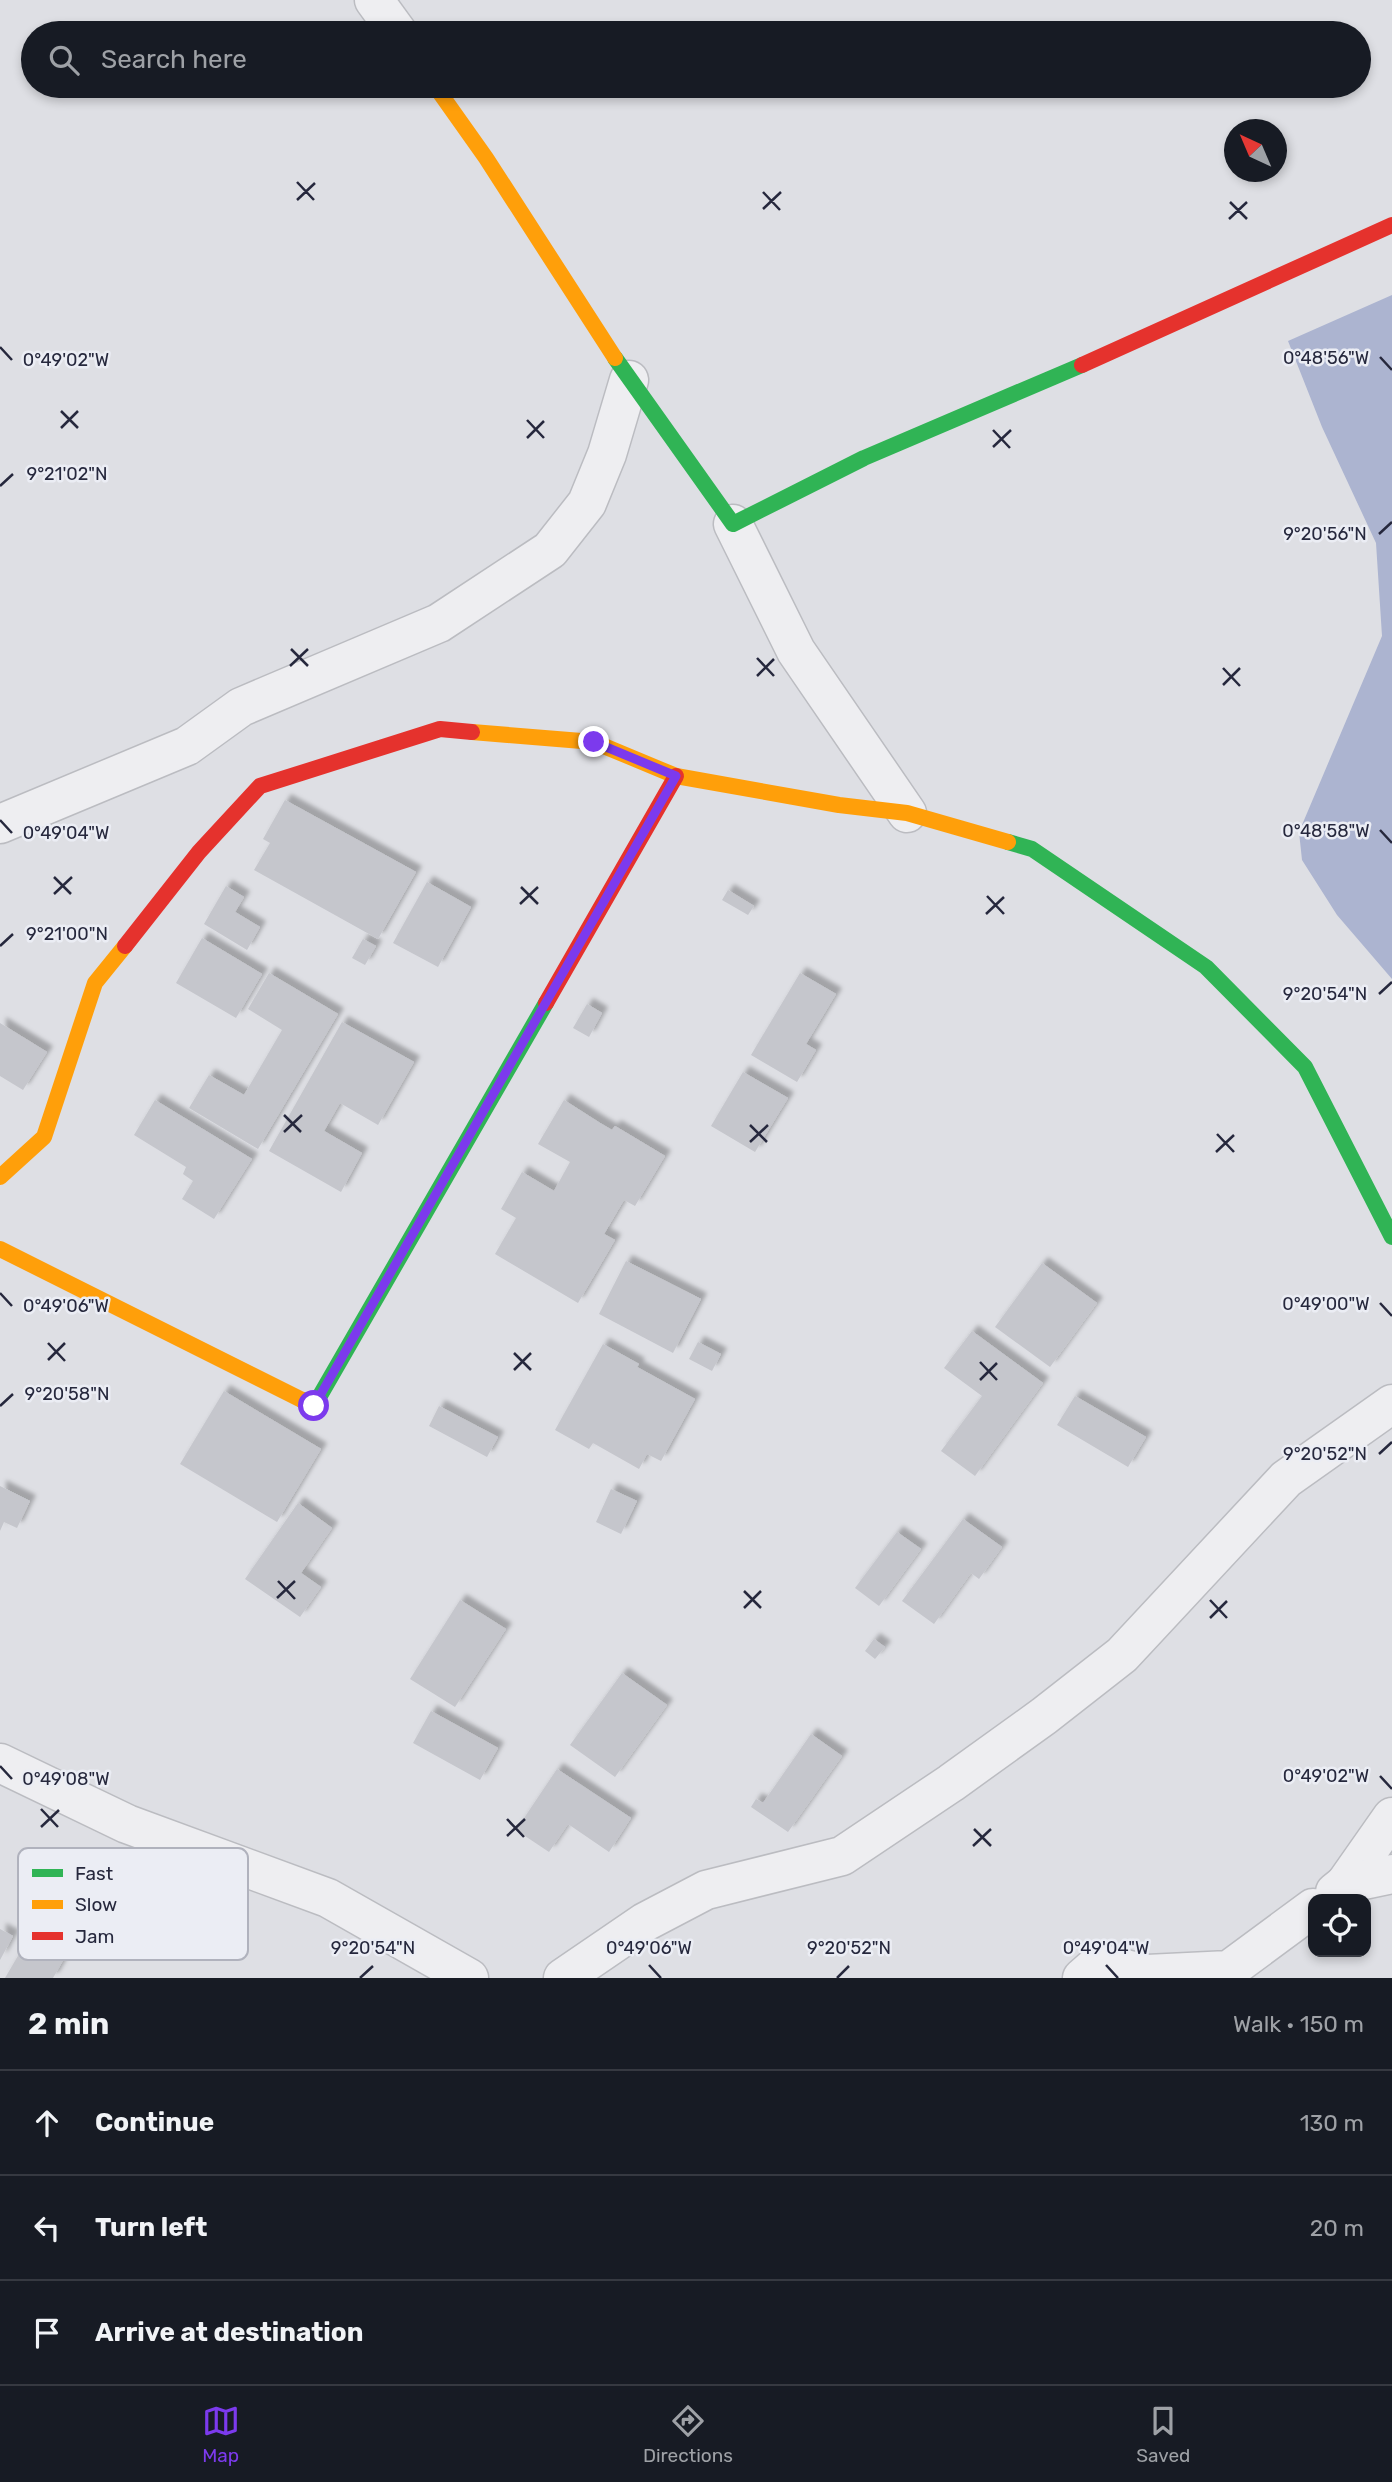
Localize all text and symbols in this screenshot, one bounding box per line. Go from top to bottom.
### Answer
search box [21,21,1371,98]
icon: search [45,41,83,79]
text: Search here [101,44,247,75]
north arrow [1224,119,1287,182]
text: 0°48'56"W [1283,347,1369,369]
text: 0°49'02"W [23,349,109,371]
text: 9°21'02"N [26,463,108,485]
text: 9°20'56"N [1283,523,1367,545]
route end [578,726,609,757]
text: 0°48'58"W [1282,820,1370,842]
text: 0°49'04"W [23,822,109,844]
text: 9°21'00"N [26,923,108,945]
text: 9°20'54"N [1283,983,1367,1005]
text: 0°49'00"W [1282,1293,1370,1315]
text: 0°49'06"W [23,1295,109,1317]
text: 9°20'58"N [25,1383,109,1405]
route start [298,1390,329,1421]
text: 9°20'52"N [1283,1443,1367,1465]
text: 0°49'02"W [1283,1765,1369,1787]
text: 0°49'08"W [22,1768,110,1790]
legend [18,1848,248,1960]
text: Fast [75,1862,114,1885]
text: Slow [75,1893,117,1916]
map controls [1308,1894,1371,1957]
button: locate [1308,1894,1371,1957]
text: Jam [75,1925,114,1948]
text: 9°20'54"N [331,1937,415,1959]
text: 0°49'06"W [606,1937,692,1959]
text: 9°20'52"N [807,1937,891,1959]
text: 0°49'04"W [1063,1937,1149,1959]
text: 2 min [28,2006,109,2042]
text: Walk · 150 m [1233,2010,1364,2038]
icon: ahead [28,2104,66,2142]
text: Continue [95,2107,214,2138]
text: 130 m [1300,2109,1364,2137]
icon: left [28,2209,66,2247]
text: Turn left [95,2212,207,2243]
text: 20 m [1310,2214,1364,2242]
icon: arrive [28,2314,66,2352]
text: Arrive at destination [95,2317,363,2348]
tab: Map [202,2402,240,2467]
tab: Directions [643,2402,733,2467]
tab: Saved [1136,2402,1190,2467]

